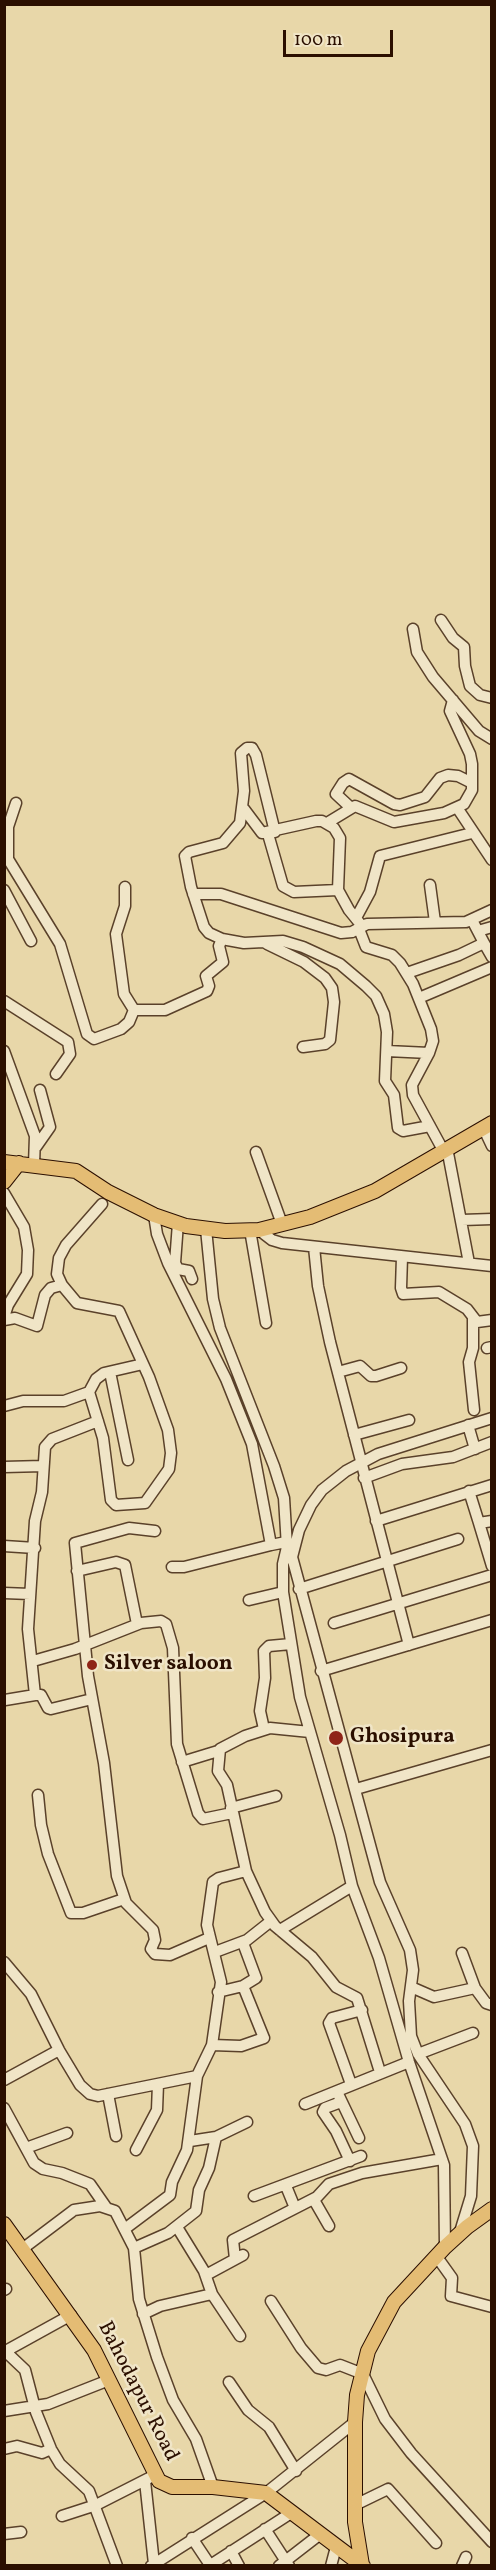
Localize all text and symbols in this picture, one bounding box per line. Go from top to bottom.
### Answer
scale bar [286,18,396,56]
text: 100 m [294,28,343,53]
place label: Silver saloon [104,1652,233,1678]
marker: Silver saloon [85,1658,99,1672]
place label: Ghosipura [350,1725,455,1751]
marker: Ghosipura [327,1729,345,1747]
street label: Bahodapur Road [91,2318,183,2466]

